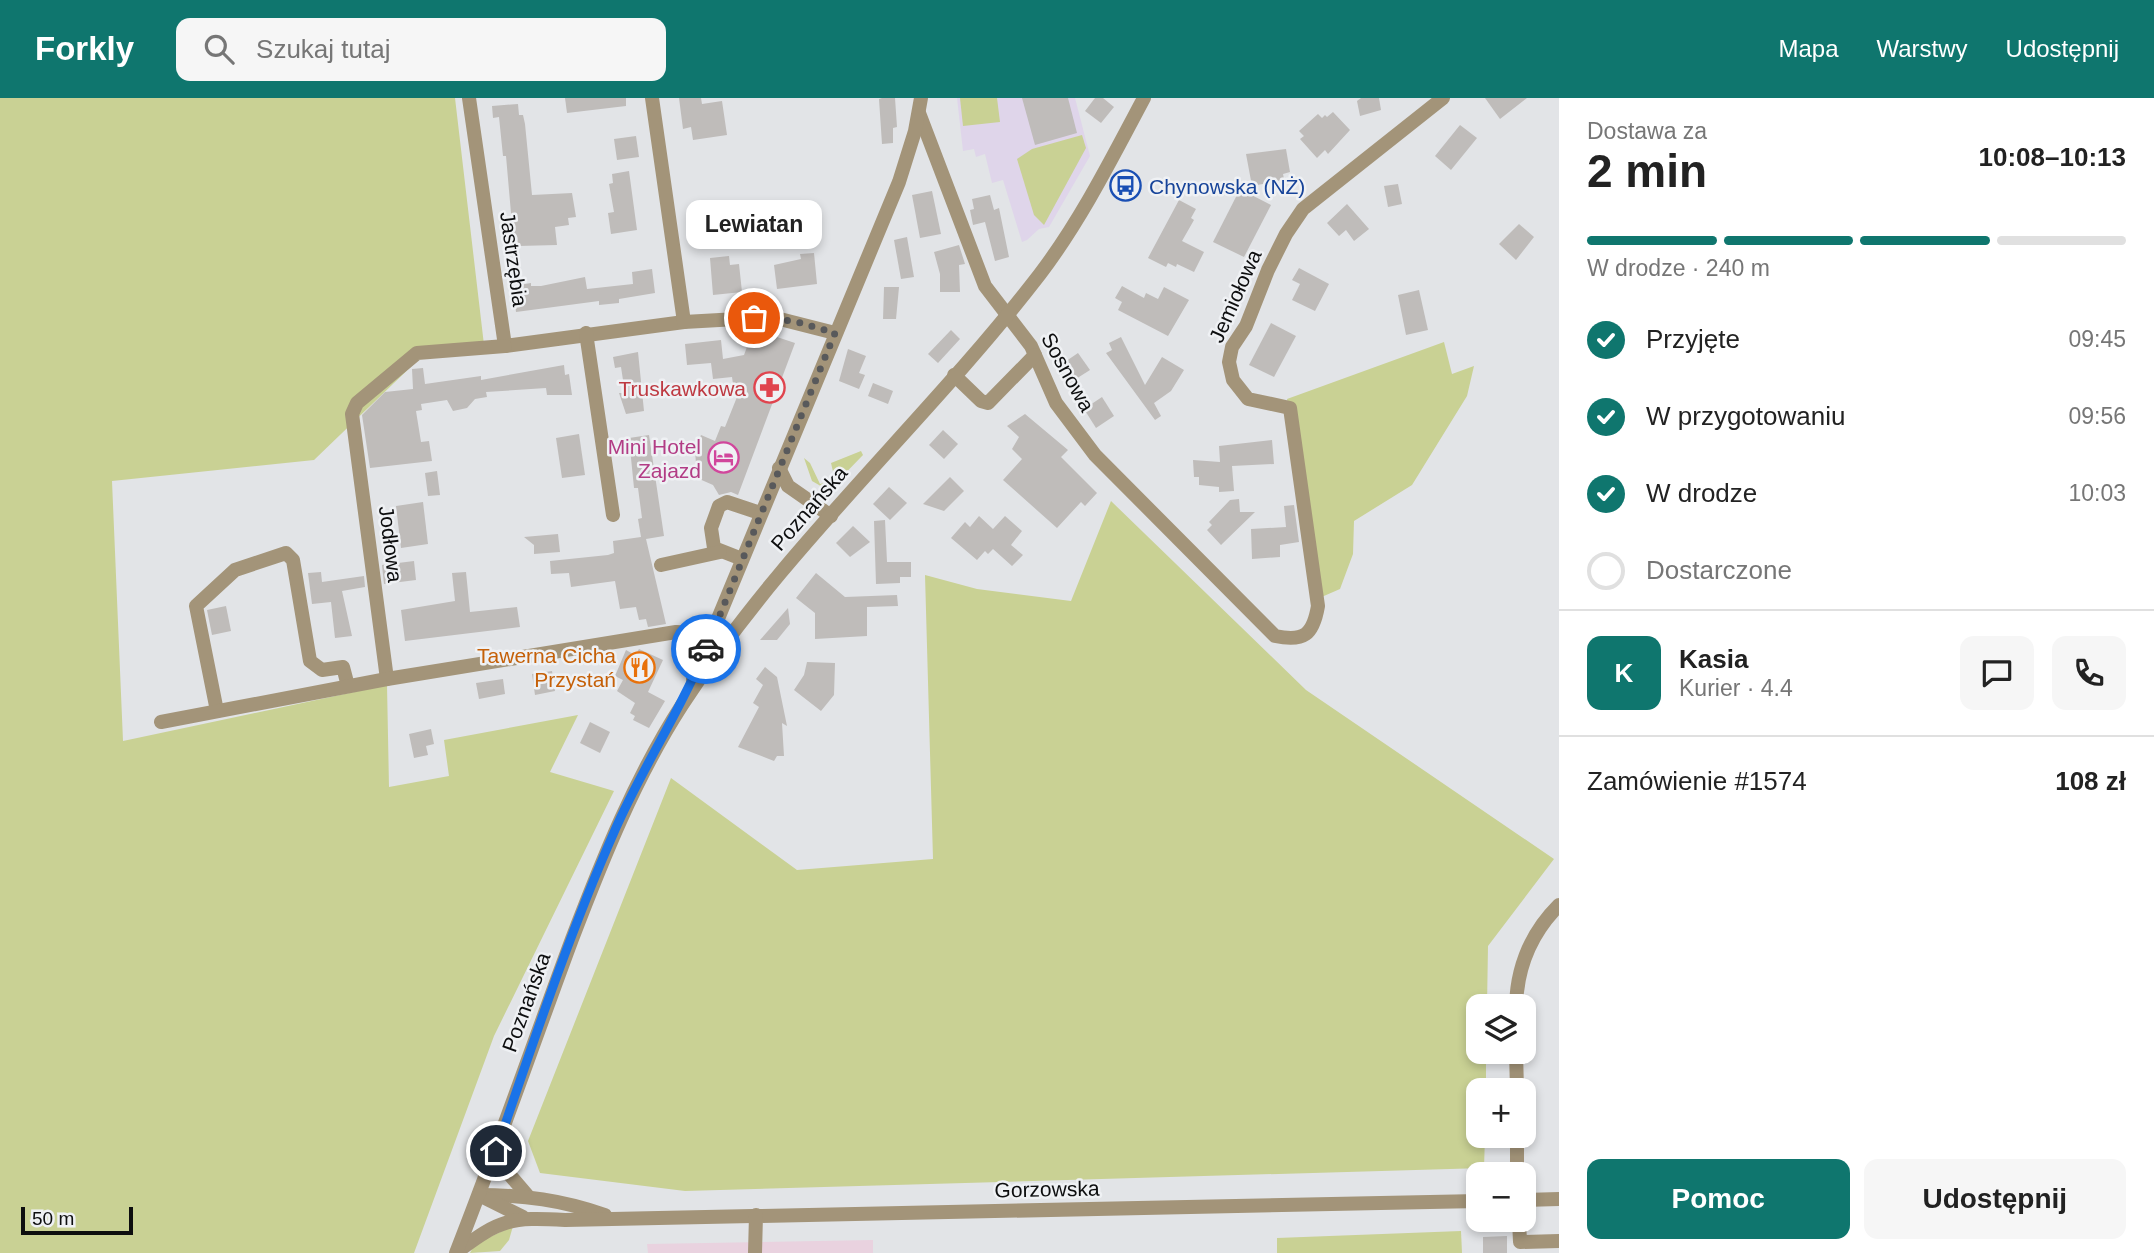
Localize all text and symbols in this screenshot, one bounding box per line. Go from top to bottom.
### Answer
search box [176,18,666,81]
text: Forkly [35,30,134,67]
icon: search [200,30,238,68]
text: Szukaj tutaj [256,34,390,64]
text: Mapa [1778,35,1838,62]
text: Warstwy [1876,35,1968,62]
text: Udostępnij [2006,35,2119,62]
text: Dostawa za [1587,118,1707,144]
text: 10:08–10:13 [1979,142,2126,172]
text: 2 min [1587,145,1707,197]
bus stop icon: Chynowska (NŻ) [1109,169,1143,203]
place label: Chynowska (NŻ) [1149,175,1305,198]
callout: Lewiatan [686,199,822,248]
street label: Jastrzębia [496,210,532,308]
text: Lewiatan [705,211,803,237]
street label: Jemiołowa [1204,246,1266,346]
text: W drodze · 240 m [1587,255,1770,281]
pin [724,288,784,348]
icon: bag [735,299,773,337]
icon: check [1587,321,1625,359]
text: Przyjęte [1646,324,1740,354]
text: 09:45 [2068,326,2126,352]
street label: Sosnowa [1037,329,1099,416]
pharmacy icon: Truskawkowa [752,371,786,405]
place label: Truskawkowa [618,377,746,400]
icon: check [1587,398,1625,436]
text: W przygotowaniu [1646,401,1845,431]
text: 09:56 [2068,403,2126,429]
place label: Mini Hotel Zajazd [608,435,701,482]
hotel icon: Mini Hotel Zajazd [707,441,741,475]
street label: Poznańska [766,461,852,555]
icon: check [1587,475,1625,513]
text: W drodze [1646,478,1757,508]
text: 10:03 [2068,480,2126,506]
street label: Jodłowa [375,504,407,584]
text: Dostarczone [1646,555,1792,585]
courier [671,614,741,684]
icon: car [687,630,725,668]
button: chat [1960,636,2034,710]
button: phone [2052,636,2126,710]
place label: Tawerna Cicha Przystań [477,644,616,691]
text: Kasia [1679,644,1748,674]
restaurant icon: Tawerna Cicha Przystań [622,650,656,684]
text: K [1615,658,1633,688]
text: Kurier · 4.4 [1679,675,1793,701]
text: Zamówienie #1574 [1587,766,1807,796]
text: 108 zł [2055,766,2126,796]
street label: Poznańska [497,949,555,1055]
map controls [1466,994,1536,1232]
button: layers [1466,994,1536,1064]
button: + [1466,1078,1536,1148]
pin [466,1121,526,1181]
icon: home [477,1132,515,1170]
button: Pomoc [1587,1159,1850,1239]
button: Udostępnij [1864,1159,2126,1239]
button: − [1466,1162,1536,1232]
street label: Gorzowska [994,1177,1100,1201]
scale bar [21,1204,133,1236]
text: 50 m [32,1208,74,1229]

